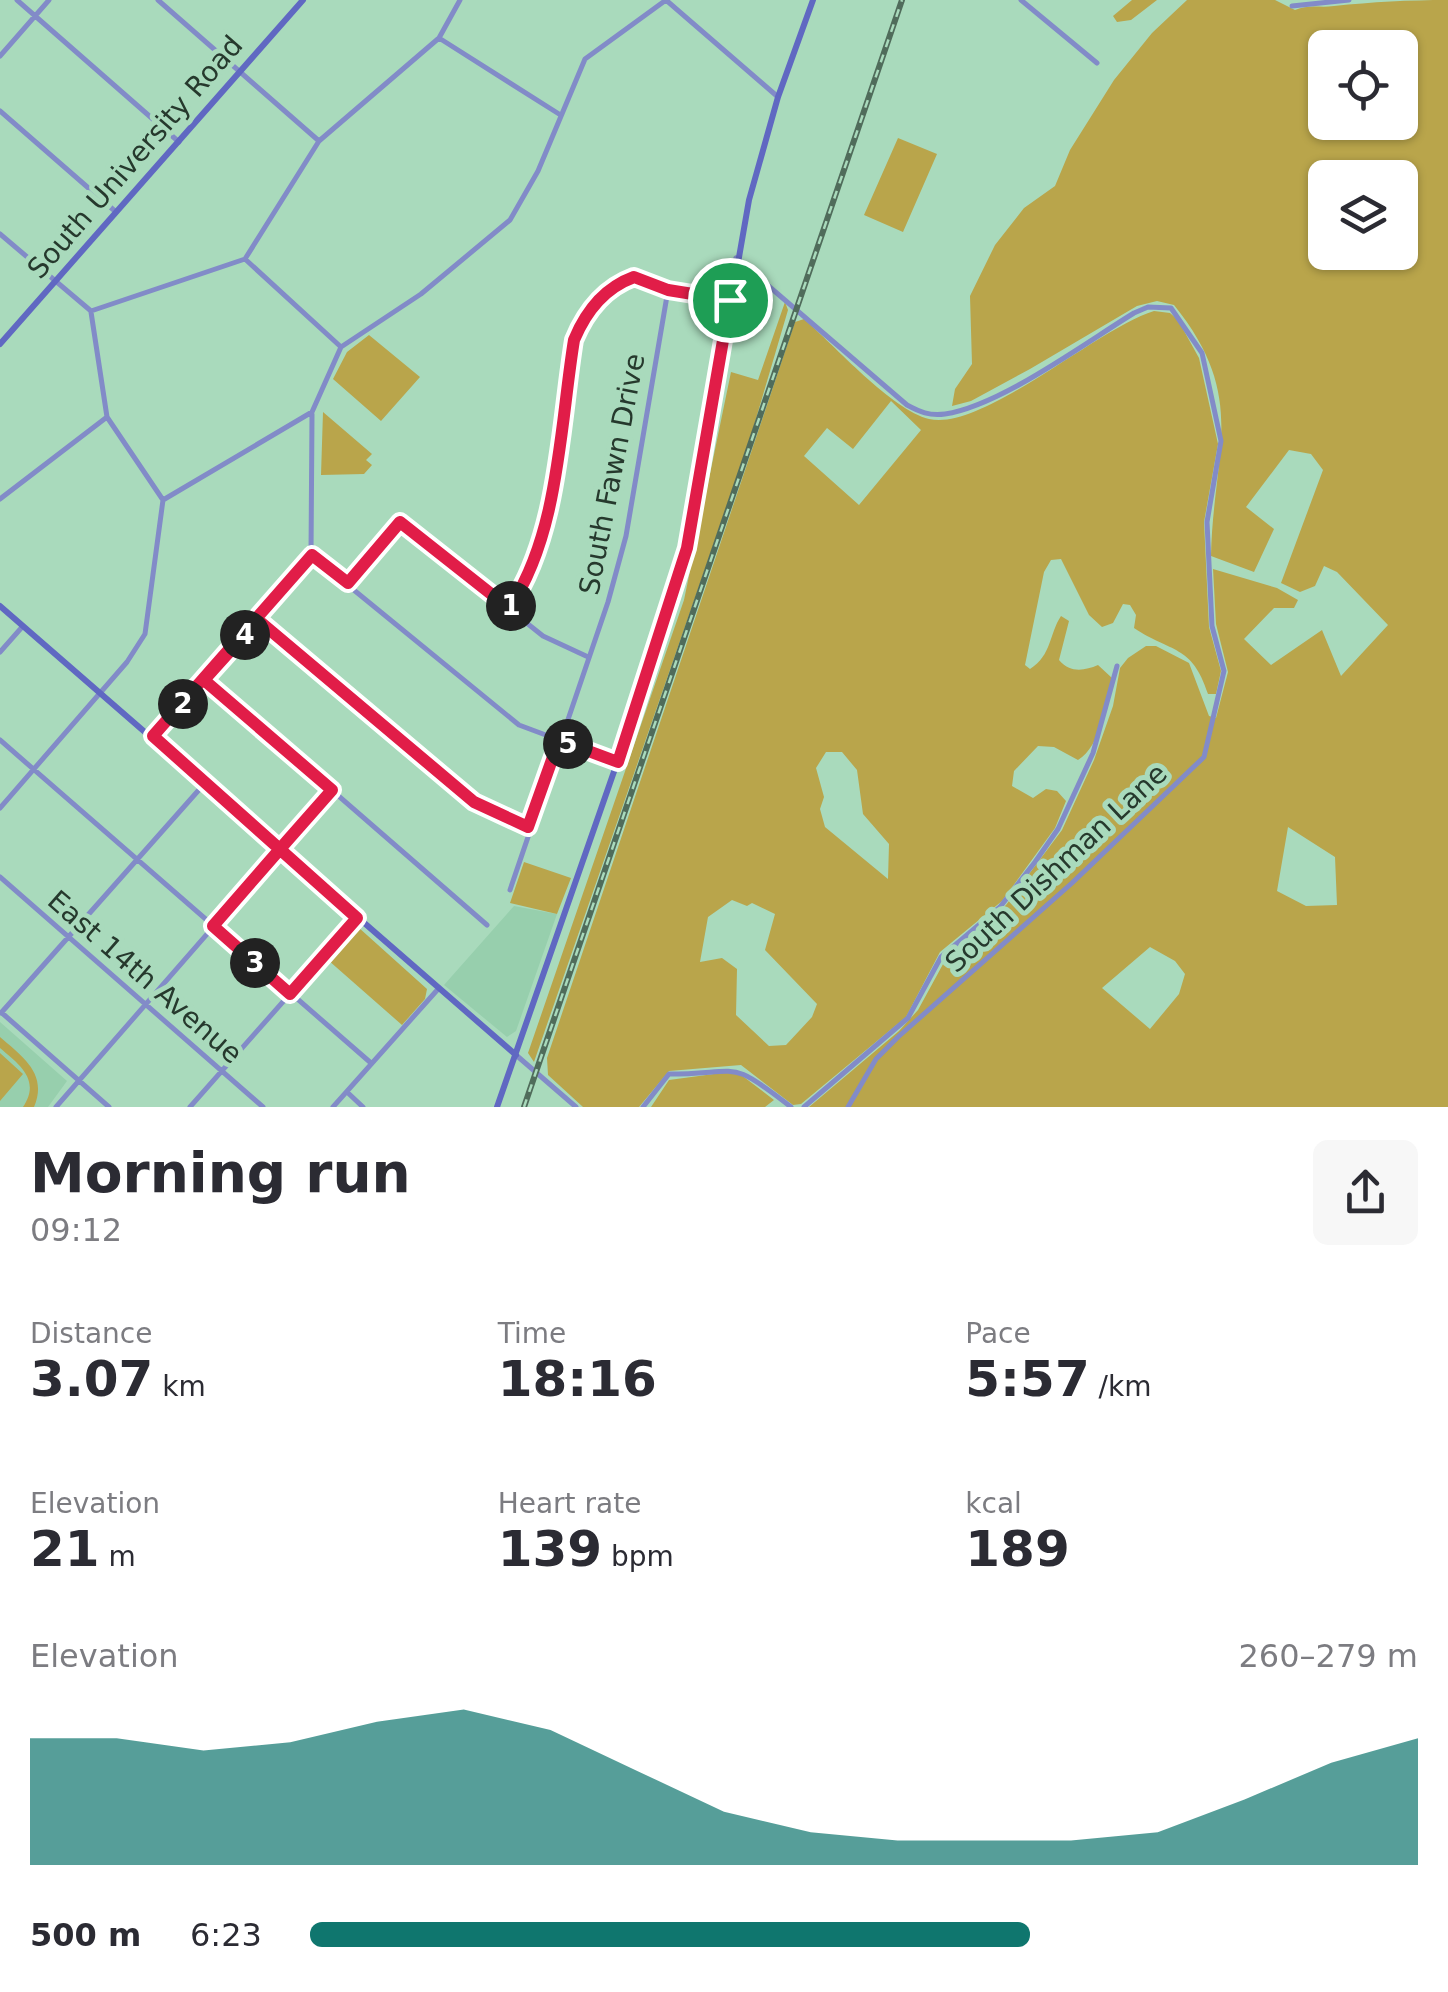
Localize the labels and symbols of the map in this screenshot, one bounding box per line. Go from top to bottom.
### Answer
street label: South University Road [21,29,249,285]
pin [688,258,773,343]
street label: South Fawn Drive [572,351,652,597]
pin: 1 [486,581,536,631]
pin: 4 [220,610,270,660]
pin: 2 [158,679,208,729]
pin: 5 [543,719,593,769]
street label: South Dishman Lane [938,757,1174,979]
street label: East 14th Avenue [41,884,249,1070]
pin: 3 [230,938,280,988]

